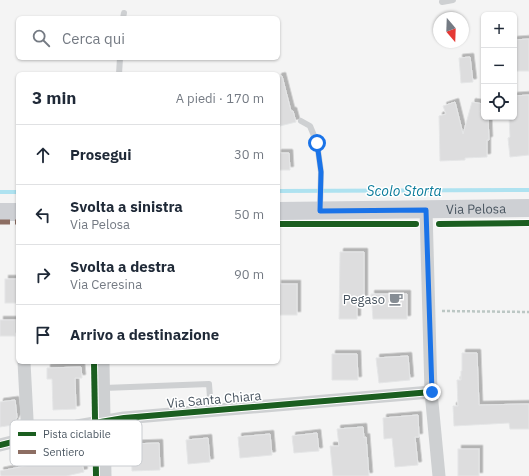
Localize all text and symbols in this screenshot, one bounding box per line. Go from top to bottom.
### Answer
north arrow [433,12,469,48]
map controls [481,12,517,120]
button: + [481,12,517,48]
search box [16,16,280,60]
icon: search [30,27,52,49]
text: Cerca qui [62,29,125,48]
button: − [481,48,517,84]
button: locate [481,84,517,120]
text: 3 min [32,87,76,109]
text: A piedi · 170 m [176,90,264,107]
route start [308,134,326,152]
icon: ahead [32,144,54,166]
text: Prosegui [70,145,132,164]
text: 30 m [234,146,264,163]
water label: Scolo Storta [366,182,442,200]
text: Svolta a sinistra [70,197,183,216]
street label: Via Pelosa [446,200,506,218]
icon: left [32,204,54,226]
text: 50 m [234,206,264,223]
text: Via Pelosa [70,216,130,233]
text: Svolta a destra [70,257,175,276]
icon: right [32,264,54,286]
text: 90 m [234,266,264,283]
text: Via Ceresina [70,276,142,293]
place label: Pegaso [343,291,385,308]
cafe icon: Pegaso [388,291,404,307]
icon: arrive [32,324,54,346]
text: Arrivo a destinazione [70,325,219,344]
route end [423,383,441,401]
street label: Via Santa Chiara [166,387,262,412]
legend [10,420,142,466]
text: Pista ciclabile [43,427,111,441]
text: Sentiero [43,445,84,459]

